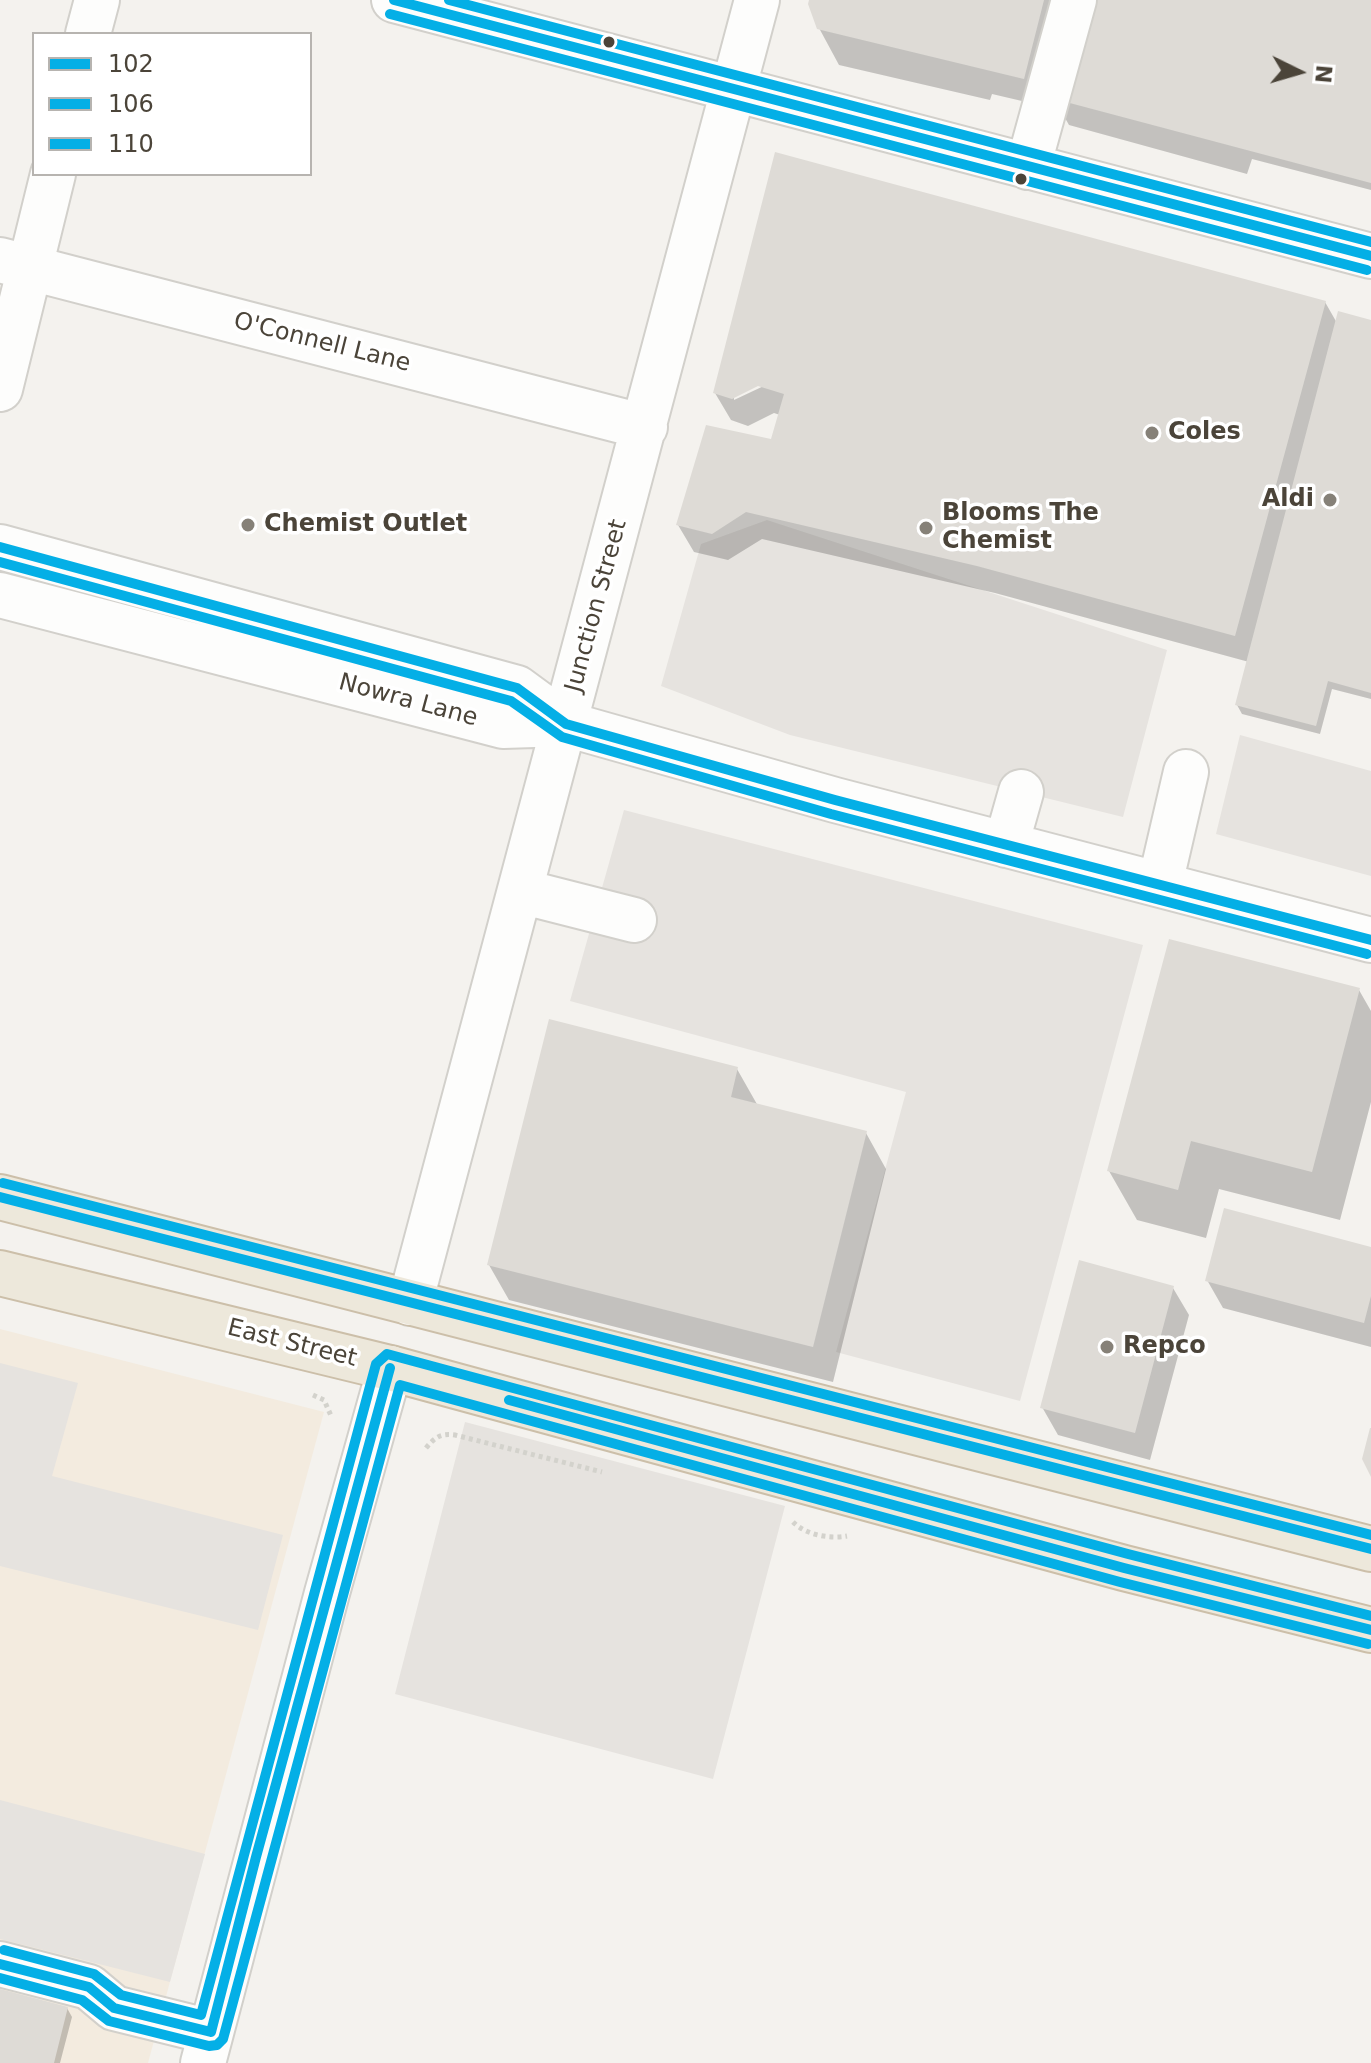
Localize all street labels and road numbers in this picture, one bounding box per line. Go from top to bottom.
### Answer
street label: O'Connell Lane [231,307,413,379]
street label: Junction Street [560,517,634,695]
street label: Nowra Lane [335,669,481,733]
street label: East Street [224,1314,360,1374]

